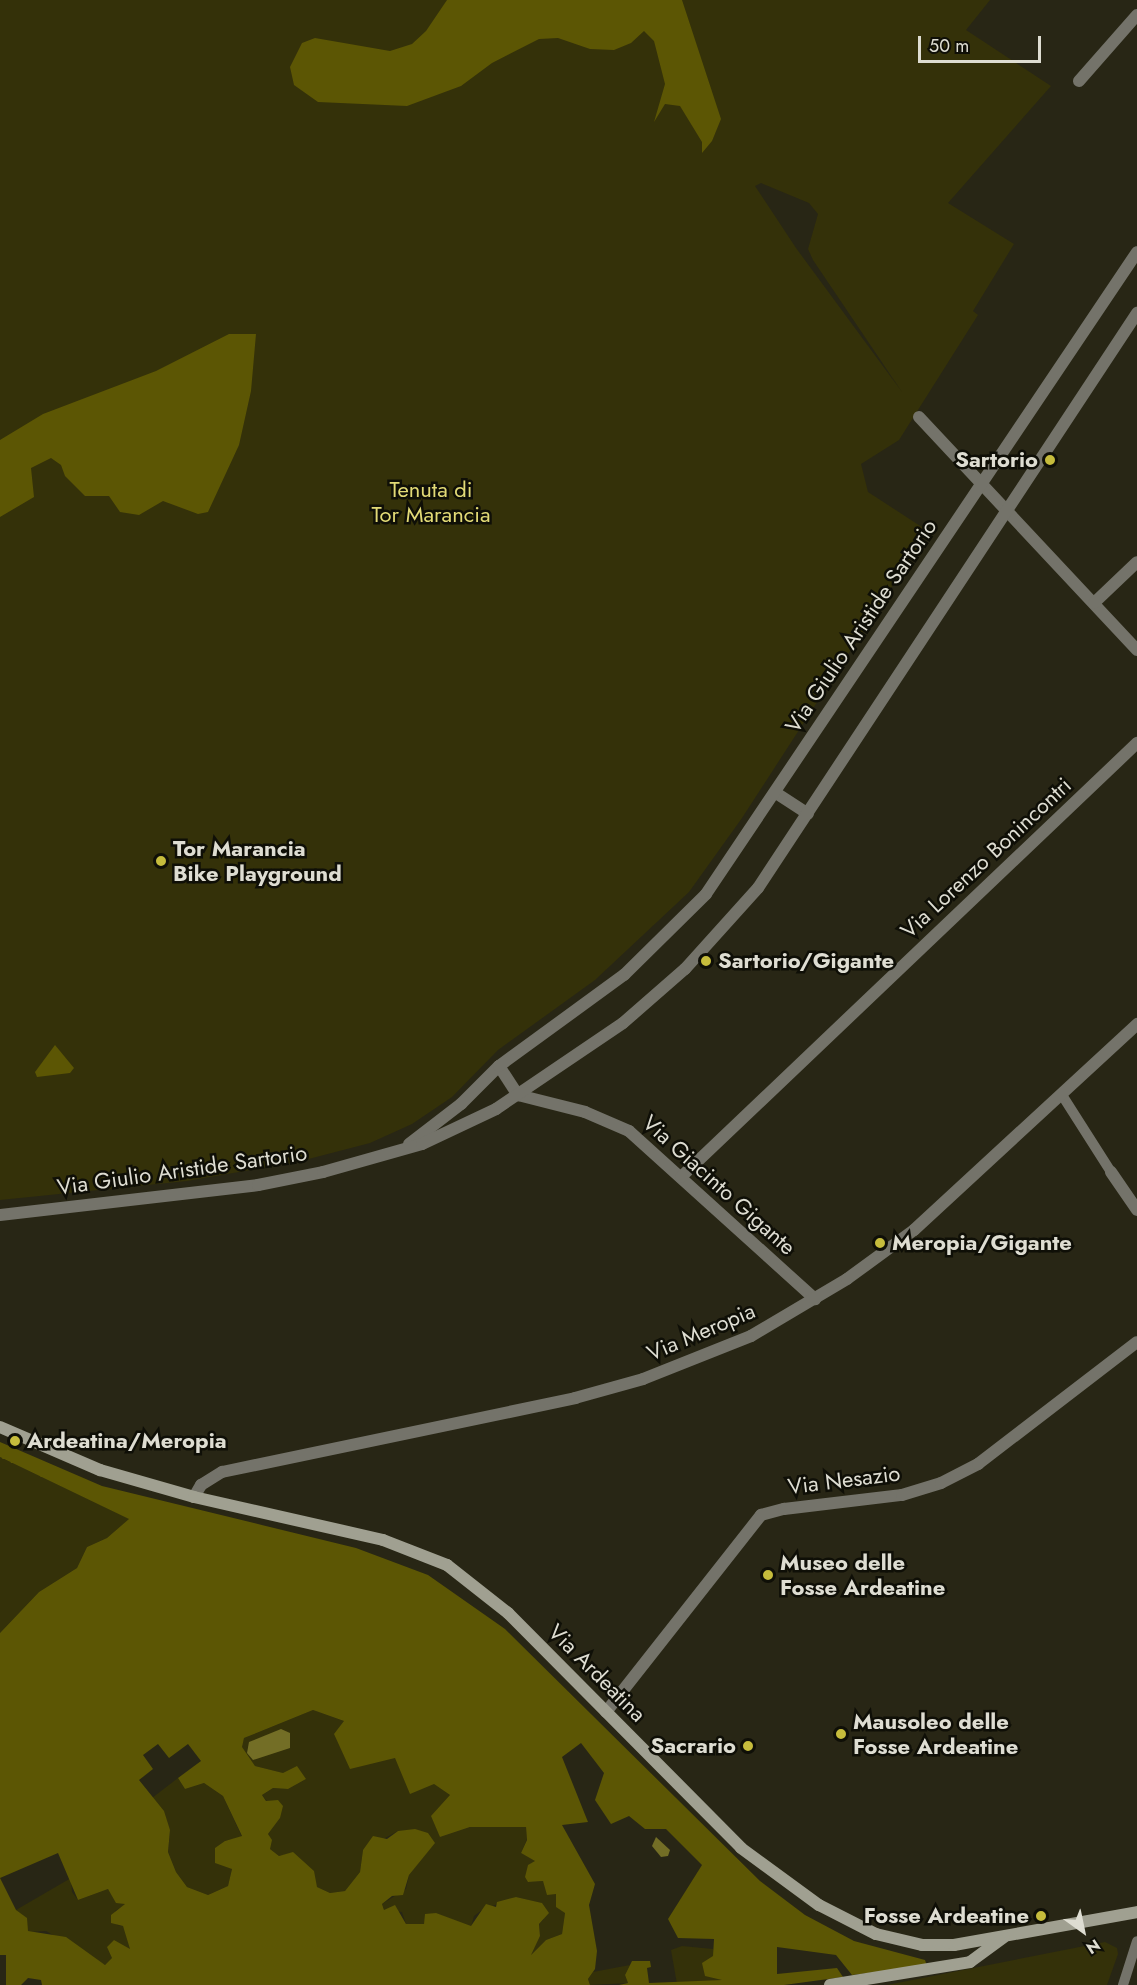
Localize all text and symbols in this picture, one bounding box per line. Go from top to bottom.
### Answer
scale bar [921,24,1044,62]
text: 50 m [929,33,969,59]
place label: Sartorio [955,447,1038,473]
marker: Sartorio [1043,453,1057,467]
park label: Tenuta di Tor Marancia [371,476,491,528]
street label: Via Giulio Aristide Sartorio [780,514,942,738]
street label: Via Lorenzo Bonincontri [895,772,1077,944]
place label: Tor Marancia Bike Playground [173,835,342,886]
marker: Tor Marancia Bike Playground [154,854,168,868]
place label: Sartorio/Gigante [718,948,894,974]
marker: Sartorio/Gigante [699,954,713,968]
street label: Via Giacinto Gigante [637,1109,801,1261]
street label: Via Giulio Aristide Sartorio [55,1139,309,1201]
place label: Meropia/Gigante [892,1230,1072,1256]
marker: Meropia/Gigante [873,1236,887,1250]
street label: Via Meropia [643,1297,759,1367]
place label: Ardeatina/Meropia [27,1428,227,1454]
marker: Ardeatina/Meropia [8,1434,22,1448]
street label: Via Nesazio [786,1460,902,1500]
place label: Museo delle Fosse Ardeatine [780,1549,945,1600]
marker: Museo delle Fosse Ardeatine [761,1568,775,1582]
street label: Via Ardeatina [543,1619,651,1727]
place label: Mausoleo delle Fosse Ardeatine [853,1708,1018,1760]
marker: Mausoleo delle Fosse Ardeatine [834,1727,848,1741]
place label: Sacrario [651,1733,736,1759]
marker: Sacrario [741,1739,755,1753]
north arrow [1053,1901,1113,1961]
place label: Fosse Ardeatine [864,1903,1029,1929]
marker: Fosse Ardeatine [1034,1909,1048,1923]
text: N [1081,1933,1105,1960]

